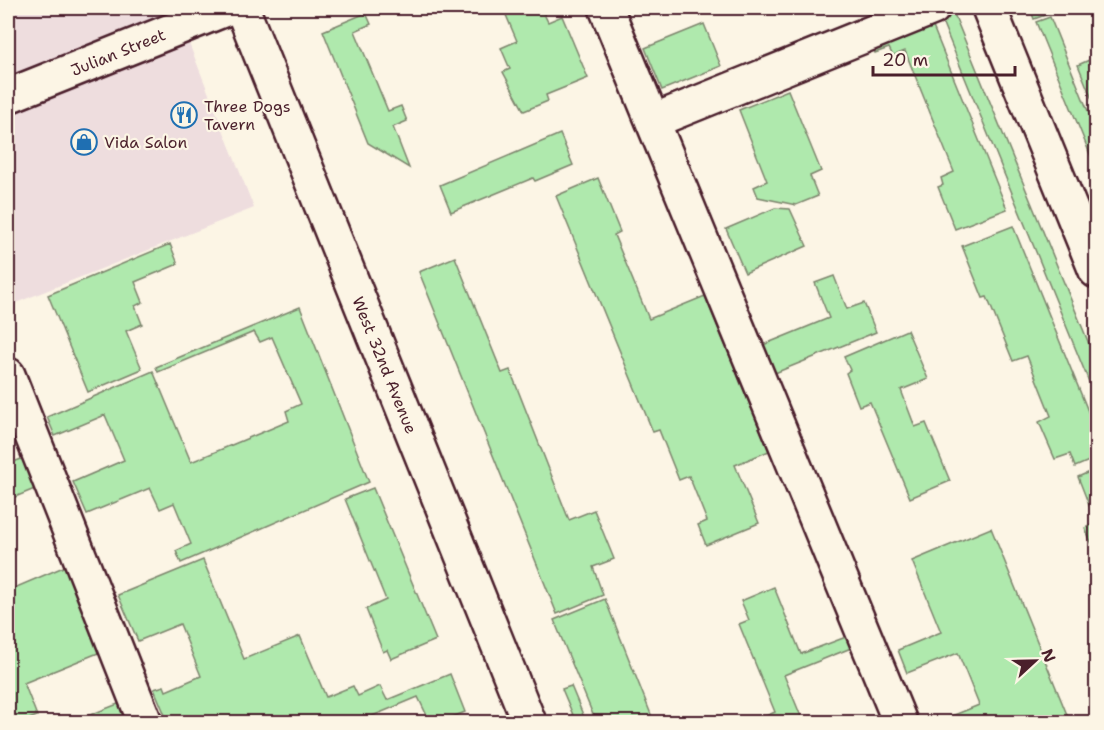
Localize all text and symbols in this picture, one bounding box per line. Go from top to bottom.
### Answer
street label: Julian Street [68,24,169,81]
scale bar [873,39,1016,77]
text: 20 m [882,48,928,72]
place label: Three Dogs Tavern [204,96,291,135]
restaurant icon: Three Dogs Tavern [169,100,199,130]
shop icon: Vida Salon [69,127,99,157]
place label: Vida Salon [104,132,188,153]
street label: West 32nd Avenue [347,293,422,437]
north arrow [1005,631,1065,691]
text: N [1036,646,1061,665]

